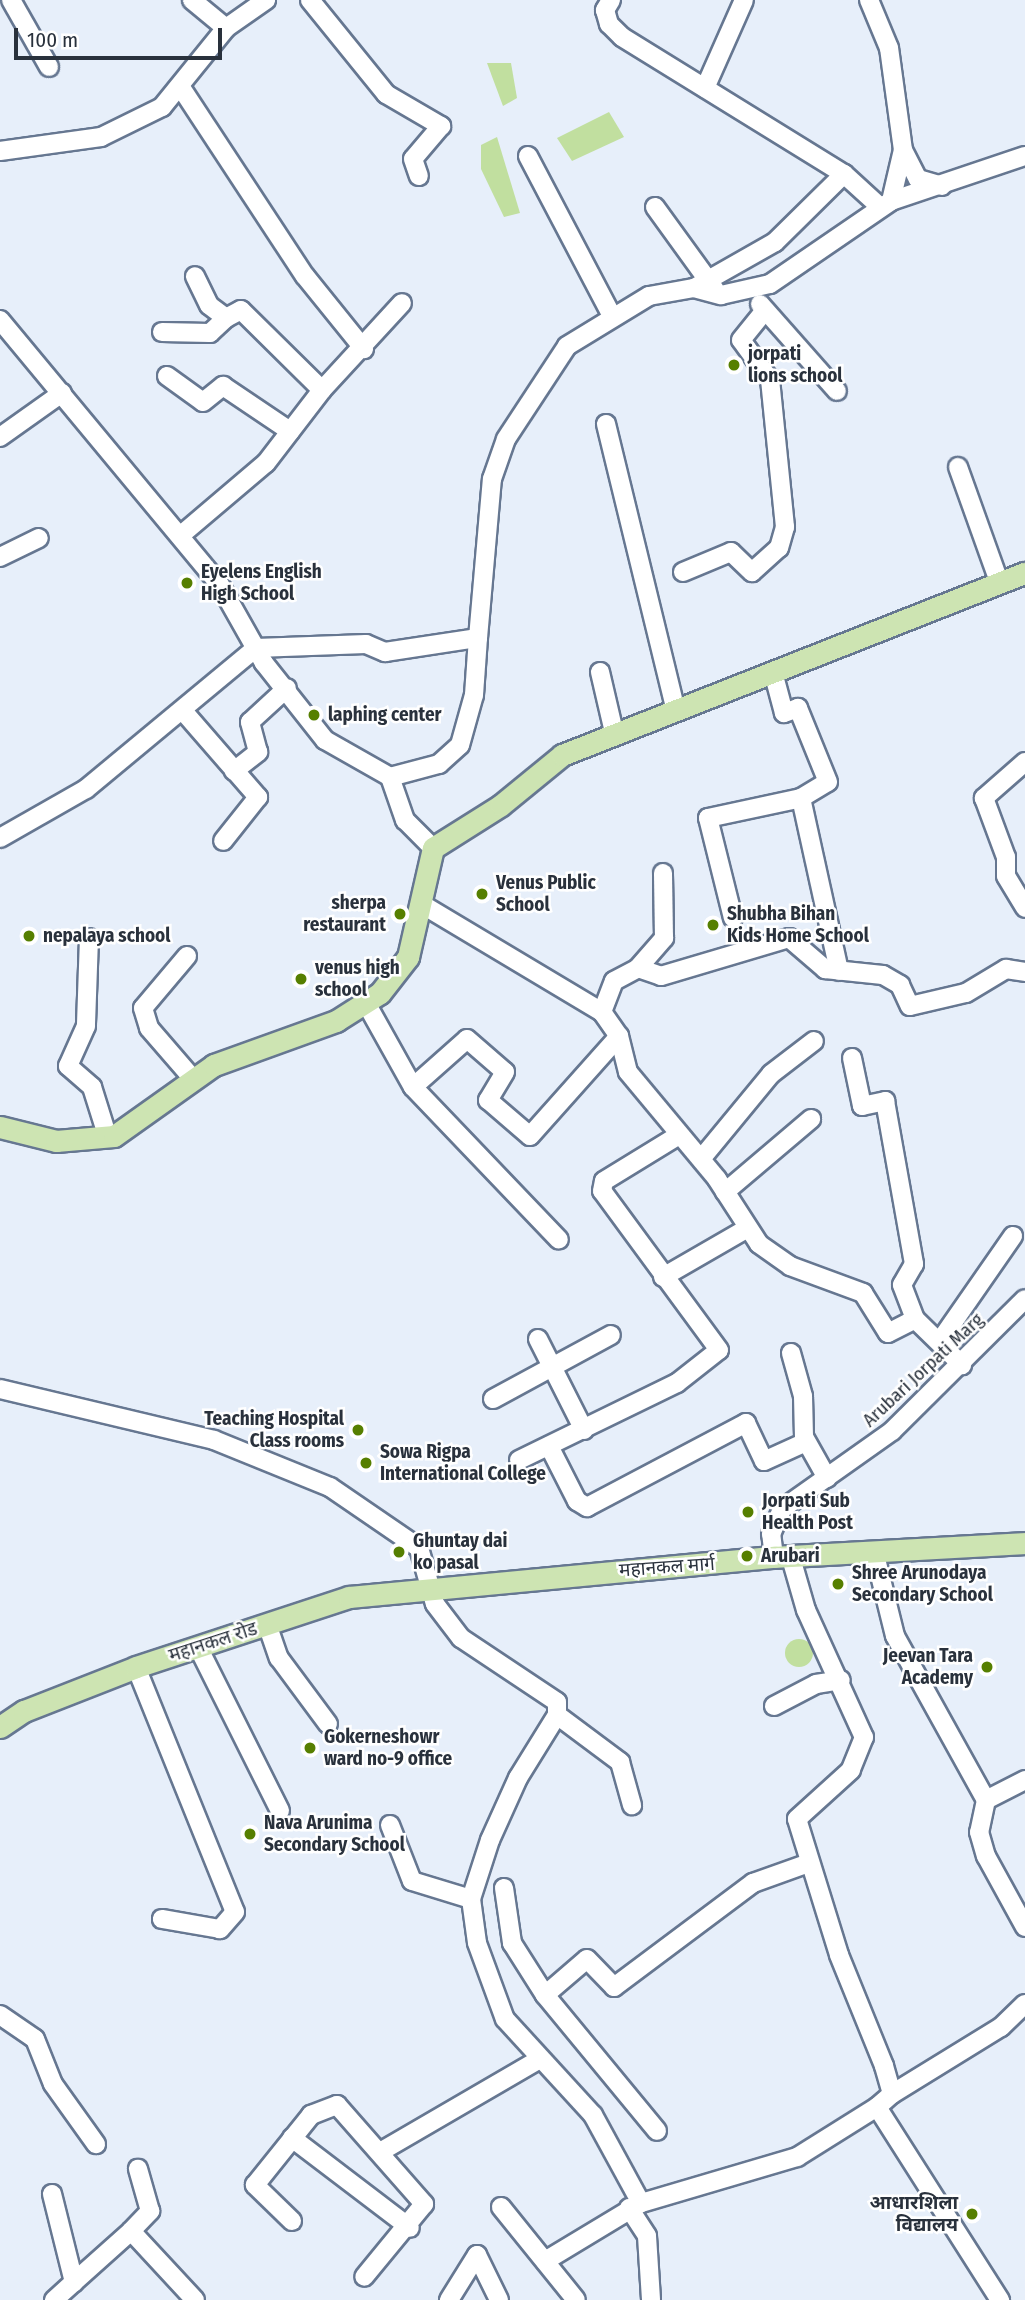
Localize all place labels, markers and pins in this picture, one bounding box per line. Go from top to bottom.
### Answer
place label: jorpati lions school [748,343,843,387]
marker: jorpati lions school [726,357,742,373]
place label: Eyelens English High School [201,561,322,605]
marker: Eyelens English High School [179,575,195,591]
place label: laphing center [328,704,442,726]
marker: laphing center [306,707,322,723]
place label: Venus Public School [496,872,596,916]
marker: Venus Public School [474,886,490,902]
place label: sherpa restaurant [303,892,386,936]
place label: Shubha Bihan Kids Home School [727,903,869,947]
marker: sherpa restaurant [392,906,408,922]
marker: Shubha Bihan Kids Home School [705,917,721,933]
place label: nepalaya school [43,925,170,947]
marker: nepalaya school [21,928,37,944]
place label: venus high school [315,957,400,1001]
marker: venus high school [293,971,309,987]
place label: Teaching Hospital Class rooms [204,1408,344,1452]
marker: Teaching Hospital Class rooms [350,1422,366,1438]
place label: Sowa Rigpa International College [380,1441,546,1485]
marker: Sowa Rigpa International College [358,1455,374,1471]
place label: Jorpati Sub Health Post [762,1490,853,1534]
marker: Jorpati Sub Health Post [740,1504,756,1520]
place label: Ghuntay dai ko pasal [413,1530,507,1574]
marker: Ghuntay dai ko pasal [391,1544,407,1560]
place label: Arubari [761,1545,820,1567]
marker: Arubari [739,1548,755,1564]
place label: Shree Arunodaya Secondary School [852,1562,993,1606]
marker: Shree Arunodaya Secondary School [830,1576,846,1592]
place label: Jeevan Tara Academy [883,1645,973,1689]
marker: Jeevan Tara Academy [979,1659,995,1675]
place label: Gokerneshowr ward no-9 office [324,1726,452,1770]
marker: Gokerneshowr ward no-9 office [302,1740,318,1756]
place label: Nava Arunima Secondary School [264,1812,405,1856]
marker: Nava Arunima Secondary School [242,1826,258,1842]
place label: आधारशिला विद्यालय [870,2192,958,2236]
marker: आधारशिला विद्यालय [964,2206,980,2222]

